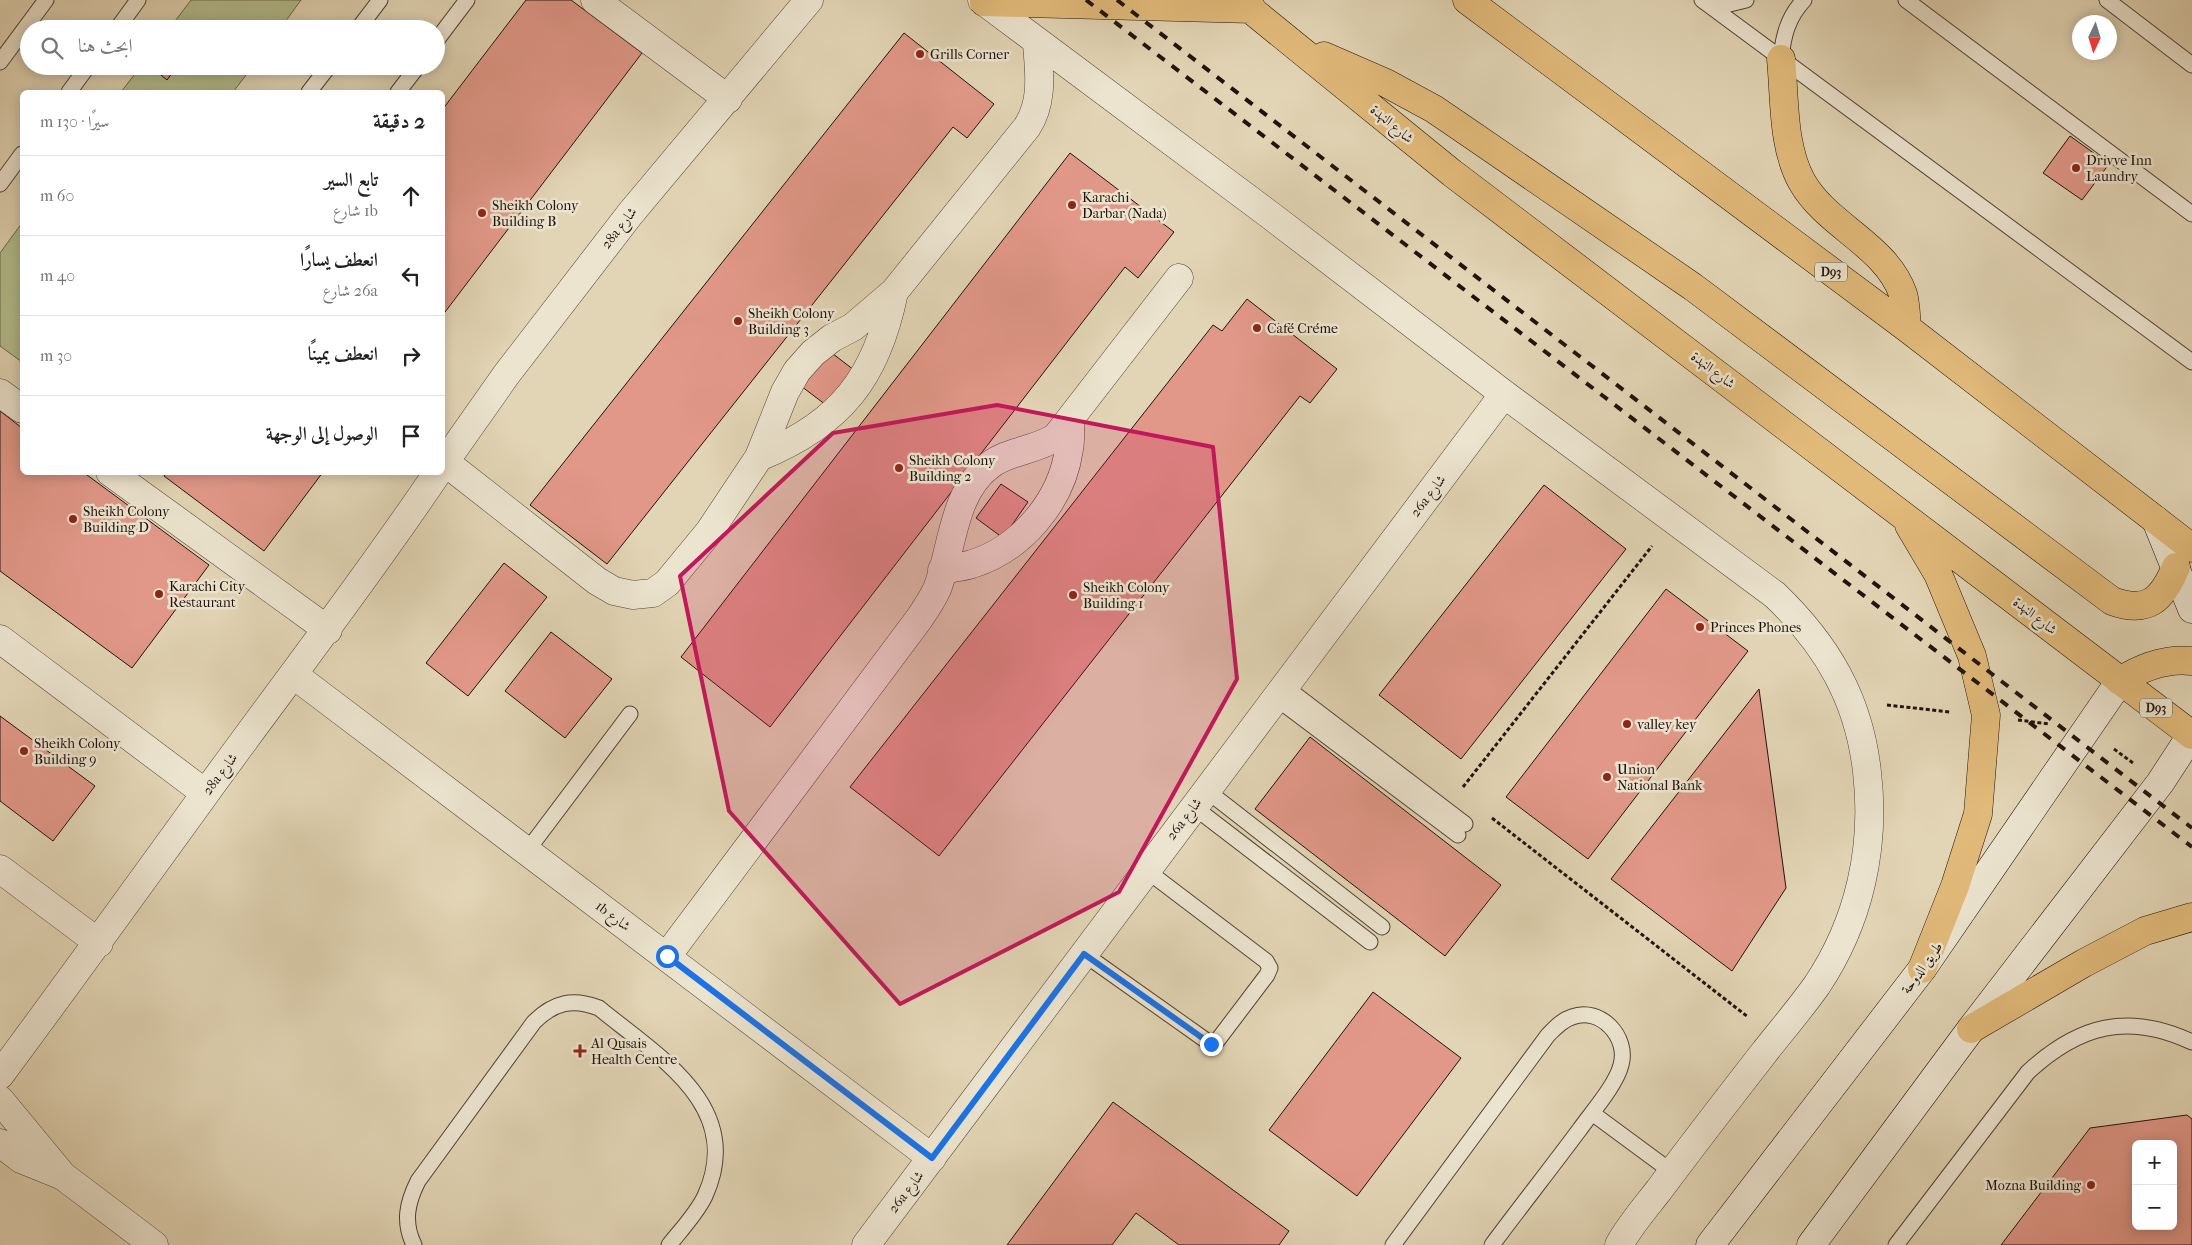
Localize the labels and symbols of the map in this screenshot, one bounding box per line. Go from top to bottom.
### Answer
north arrow [2072,15,2117,60]
place label: Grills Corner [930,46,1009,63]
marker: Grills Corner [914,48,926,60]
street label: شارع النهدة [1365,101,1417,149]
place label: Drivve Inn Laundry [2086,152,2152,185]
marker: Drivve Inn Laundry [2070,162,2082,174]
place label: Karachi Darbar (Nada) [1082,189,1167,222]
place label: Sheikh Colony Building B [492,197,579,230]
marker: Karachi Darbar (Nada) [1066,199,1078,211]
street label: 28a شارع [598,204,643,254]
marker: Sheikh Colony Building B [476,207,488,219]
road number: D93 [1815,262,1847,282]
place label: Sheikh Colony Building 3 [748,305,835,338]
marker: Sheikh Colony Building 3 [732,315,744,327]
place label: Café Créme [1267,320,1338,337]
marker: Café Créme [1251,322,1263,334]
street label: شارع النهدة [1686,348,1739,395]
place label: Sheikh Colony Building 2 [909,452,996,485]
marker: Sheikh Colony Building 2 [893,462,905,474]
street label: 26a شارع [1407,471,1452,522]
place label: Sheikh Colony Building D [83,503,170,536]
marker: Sheikh Colony Building D [67,513,79,525]
place label: Karachi City Restaurant [169,578,246,611]
place label: Sheikh Colony Building 1 [1083,579,1170,612]
marker: Karachi City Restaurant [153,588,165,600]
marker: Sheikh Colony Building 1 [1067,589,1079,601]
street label: شارع النهدة [2008,594,2060,641]
place label: Princes Phones [1710,619,1801,636]
marker: Princes Phones [1694,621,1706,633]
road number: D93 [2140,698,2172,718]
place label: valley key [1637,716,1697,733]
marker: valley key [1621,718,1633,730]
place label: Sheikh Colony Building 9 [34,735,121,768]
marker: Sheikh Colony Building 9 [18,745,30,757]
street label: 28a شارع [199,750,244,800]
place label: Union National Bank [1617,761,1703,794]
marker: Union National Bank [1601,771,1613,783]
street label: 26a شارع [1163,794,1208,845]
street label: 1b شارع [590,897,634,937]
street label: طريق الدوحة [1898,939,1946,997]
route start [656,945,679,968]
route end [1200,1033,1223,1056]
place label: Al Qusais Health Centre [590,1035,677,1068]
marker: Al Qusais Health Centre [573,1044,587,1058]
street label: 26a شارع [885,1167,930,1218]
place label: Mozna Building [1985,1177,2082,1194]
marker: Mozna Building [2085,1179,2097,1191]

